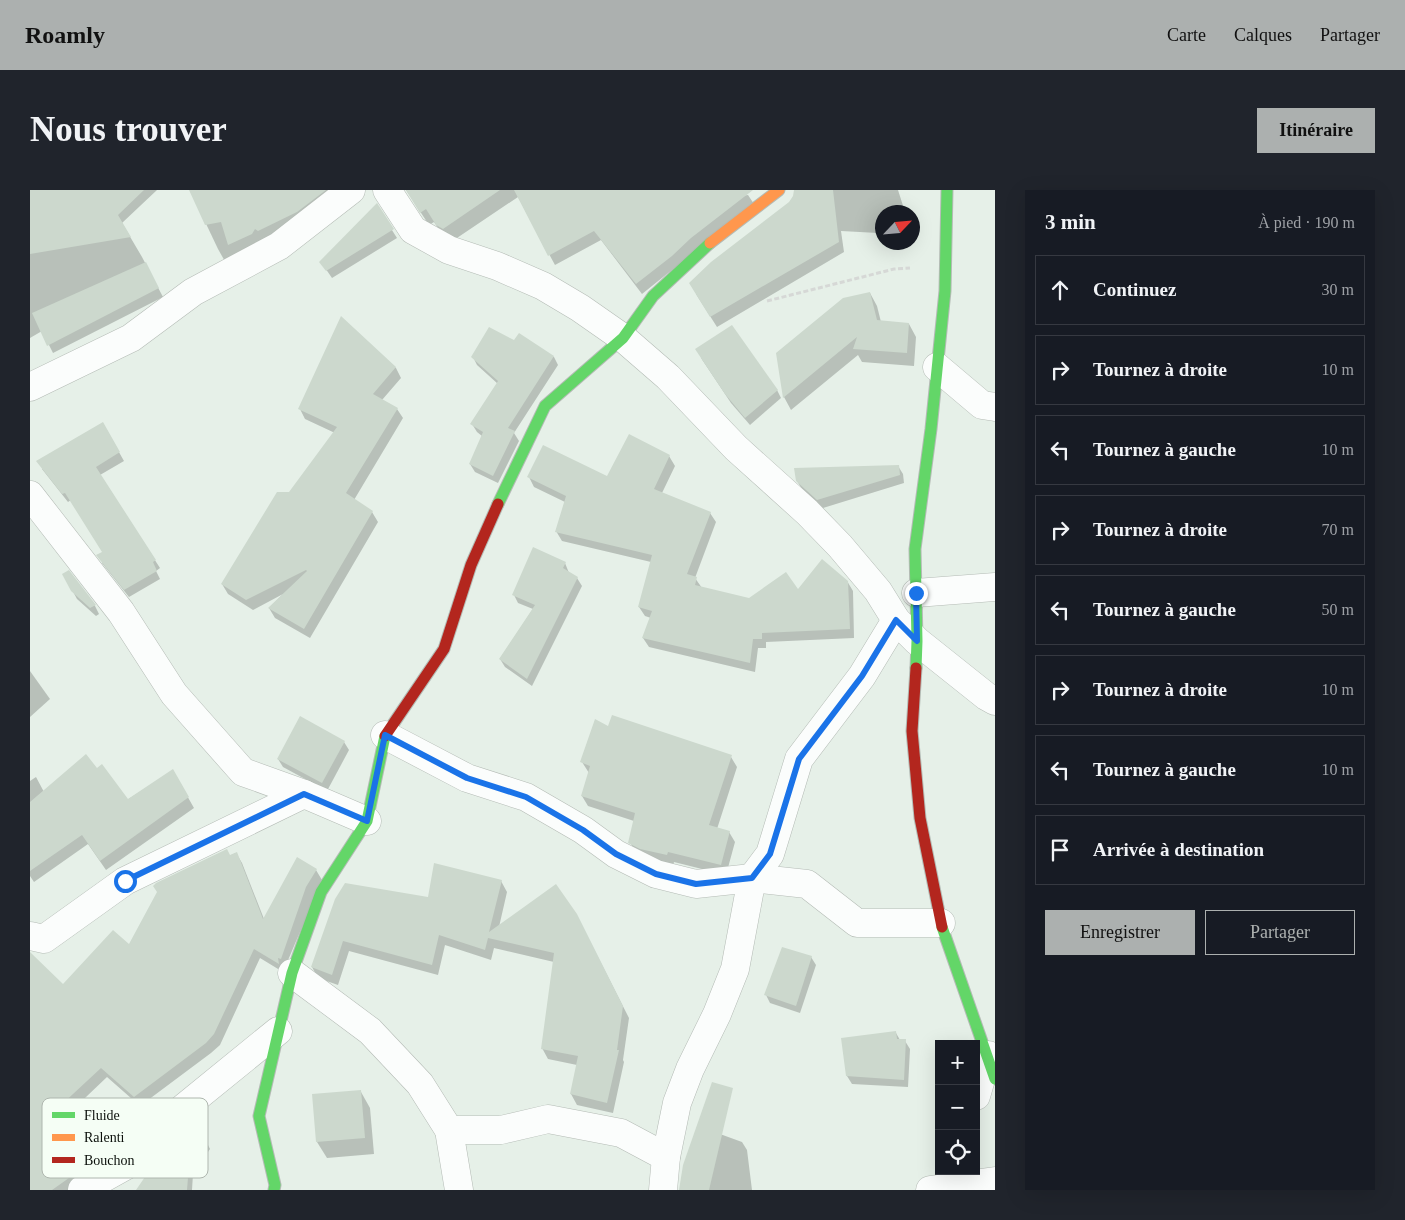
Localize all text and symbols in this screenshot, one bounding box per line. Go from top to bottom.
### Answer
text: Roamly [25,22,105,48]
text: Carte [1167,25,1206,45]
text: Calques [1234,25,1292,45]
text: Partager [1320,25,1380,45]
button: Itinéraire [1257,108,1375,153]
text: Nous trouver [30,110,227,149]
north arrow [875,205,920,250]
text: 3 min [1045,210,1096,234]
text: À pied · 190 m [1258,214,1355,231]
icon: ahead [1046,276,1074,304]
text: Continuez [1093,279,1176,300]
text: 30 m [1322,281,1354,298]
icon: right [1046,356,1074,384]
text: Tournez à droite [1093,359,1227,380]
text: 10 m [1322,361,1354,378]
icon: left [1046,436,1074,464]
text: Tournez à gauche [1093,439,1236,460]
text: 10 m [1322,441,1354,458]
icon: right [1046,516,1074,544]
text: Tournez à droite [1093,519,1227,540]
text: 70 m [1322,521,1354,538]
route end [905,582,928,605]
icon: left [1046,596,1074,624]
text: Tournez à gauche [1093,599,1236,620]
text: 50 m [1322,601,1354,618]
icon: right [1046,676,1074,704]
text: Tournez à droite [1093,679,1227,700]
text: 10 m [1322,681,1354,698]
icon: left [1046,756,1074,784]
text: Tournez à gauche [1093,759,1236,780]
text: 10 m [1322,761,1354,778]
icon: arrive [1046,836,1074,864]
text: Arrivée à destination [1093,839,1264,860]
route start [114,870,137,893]
button: Enregistrer [1045,910,1195,955]
button: Partager [1205,910,1355,955]
map controls [935,1040,980,1175]
button: + [935,1040,980,1085]
button: − [935,1085,980,1130]
legend [42,1098,208,1178]
text: Fluide [84,1108,120,1123]
text: Ralenti [84,1130,125,1145]
button: locate [935,1130,980,1175]
text: Bouchon [84,1153,135,1168]

